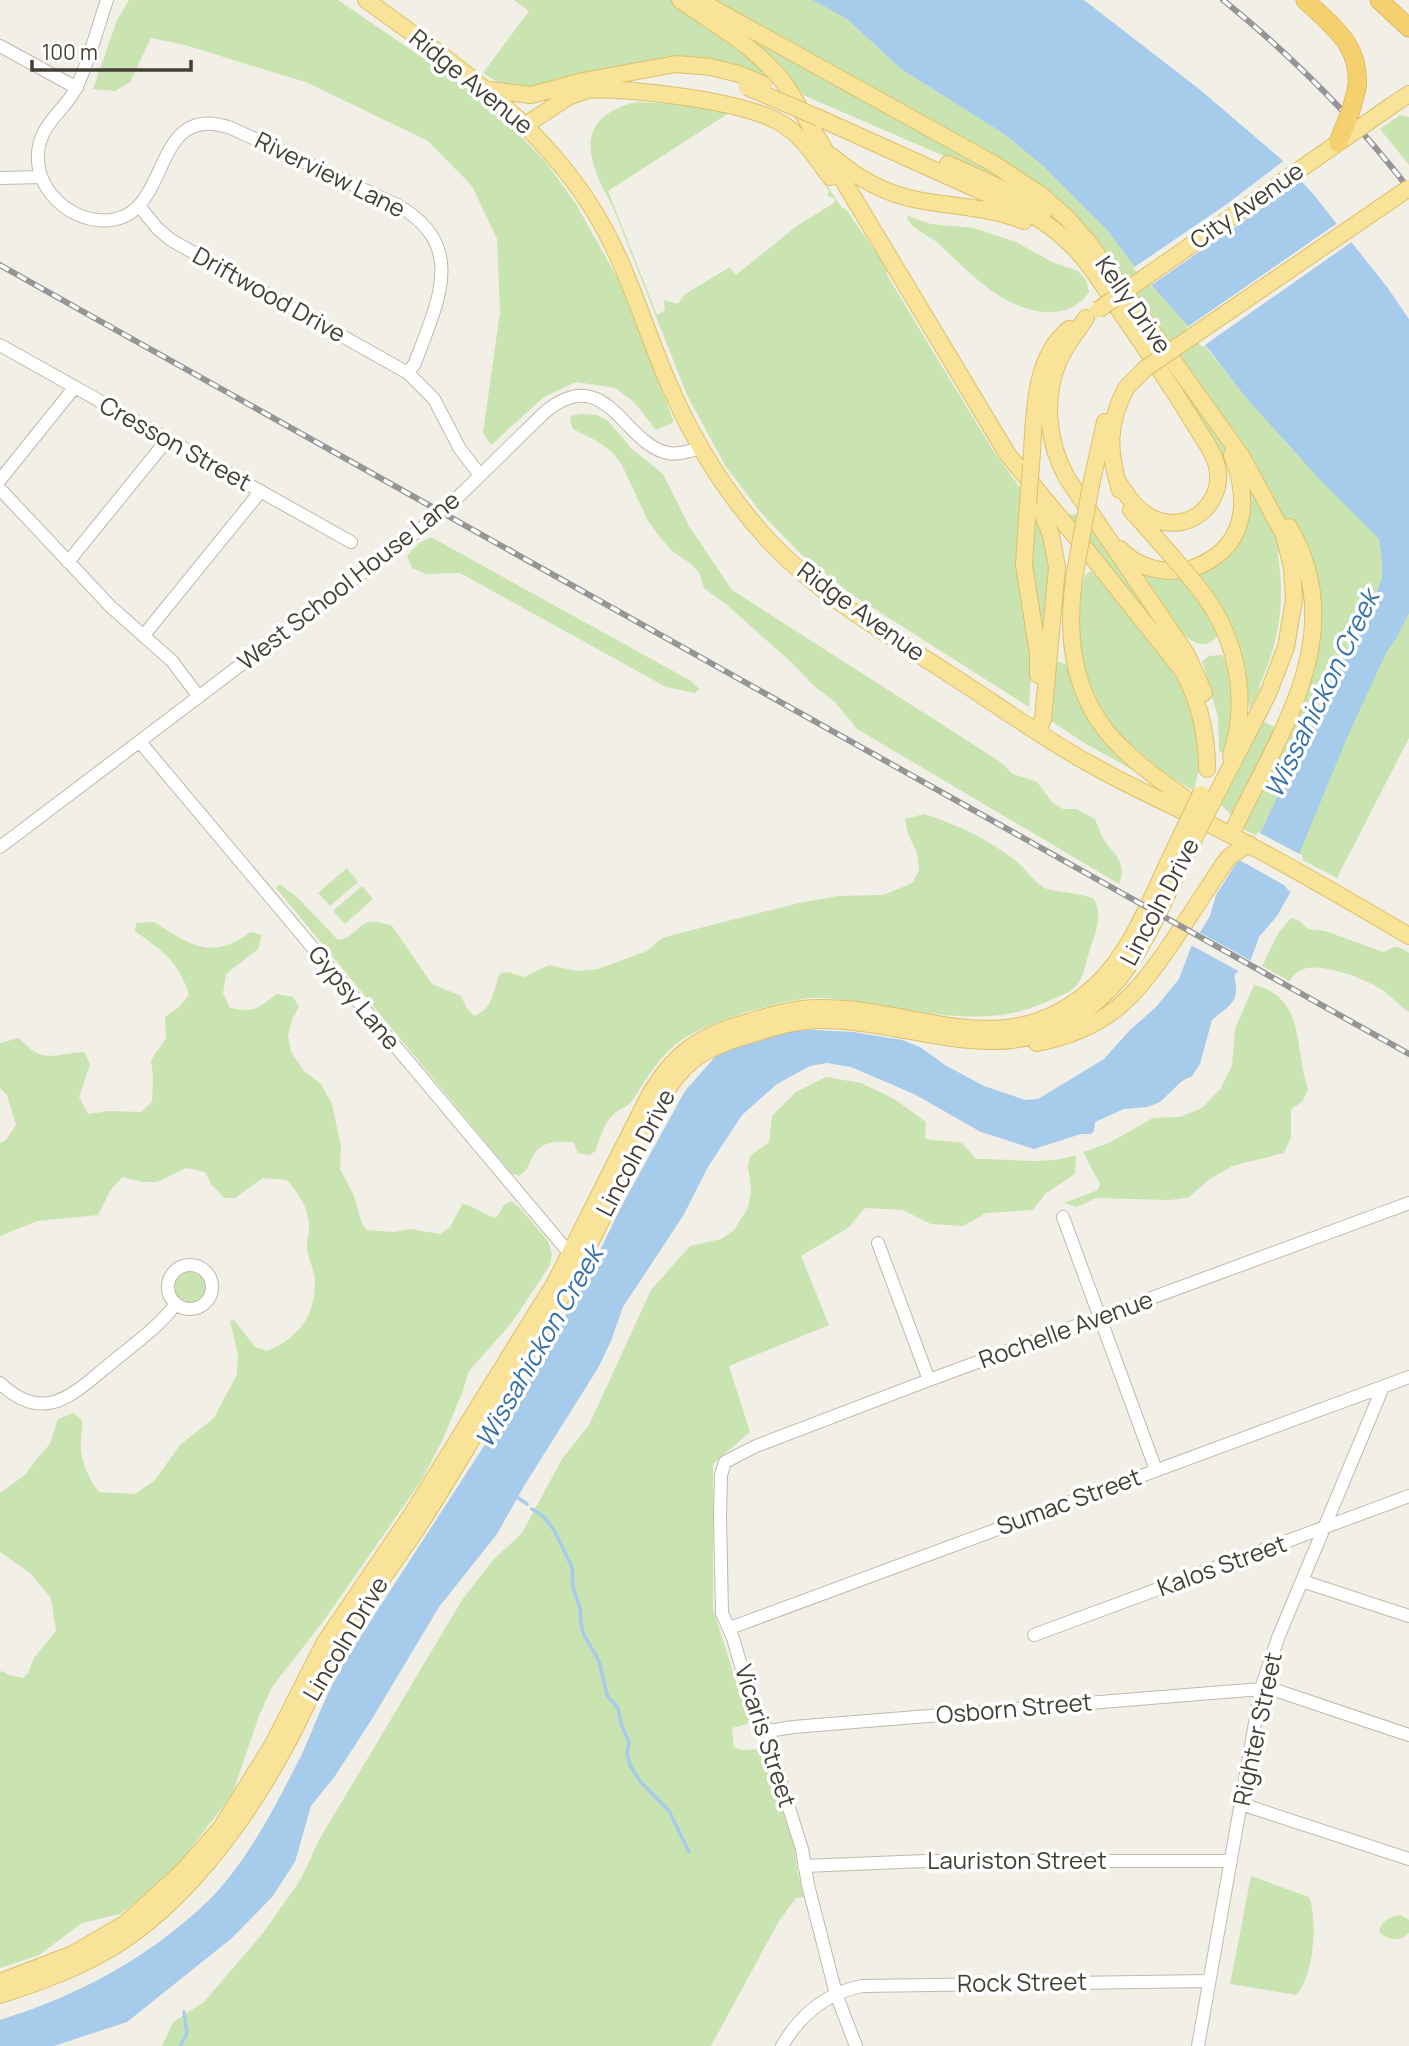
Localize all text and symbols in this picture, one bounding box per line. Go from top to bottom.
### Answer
street label: Ridge Avenue [403,21,541,141]
scale bar [32,28,191,72]
text: 100 m [42,38,98,66]
street label: Riverview Lane [250,123,411,224]
street label: City Avenue [1183,153,1310,256]
street label: Driftwood Drive [187,238,352,349]
street label: Kelly Drive [1089,249,1180,360]
street label: Cresson Street [94,387,257,498]
street label: West School House Lane [230,483,466,677]
street label: Ridge Avenue [791,553,932,668]
water label: Wissahickon Creek [1255,580,1389,804]
street label: Lincoln Drive [1111,832,1206,971]
street label: Gypsy Lane [302,938,409,1056]
street label: Lincoln Drive [587,1083,682,1222]
water label: Wissahickon Creek [466,1236,613,1454]
street label: Rochelle Avenue [974,1282,1157,1375]
street label: Sumac Street [992,1459,1145,1542]
street label: Kalos Street [1152,1526,1291,1603]
street label: Lincoln Drive [295,1570,395,1707]
street label: Righter Street [1224,1649,1289,1809]
street label: Vicaris Street [728,1660,805,1811]
street label: Osborn Street [934,1684,1093,1731]
street label: Lauriston Street [927,1843,1107,1876]
street label: Rock Street [957,1964,1087,1999]

